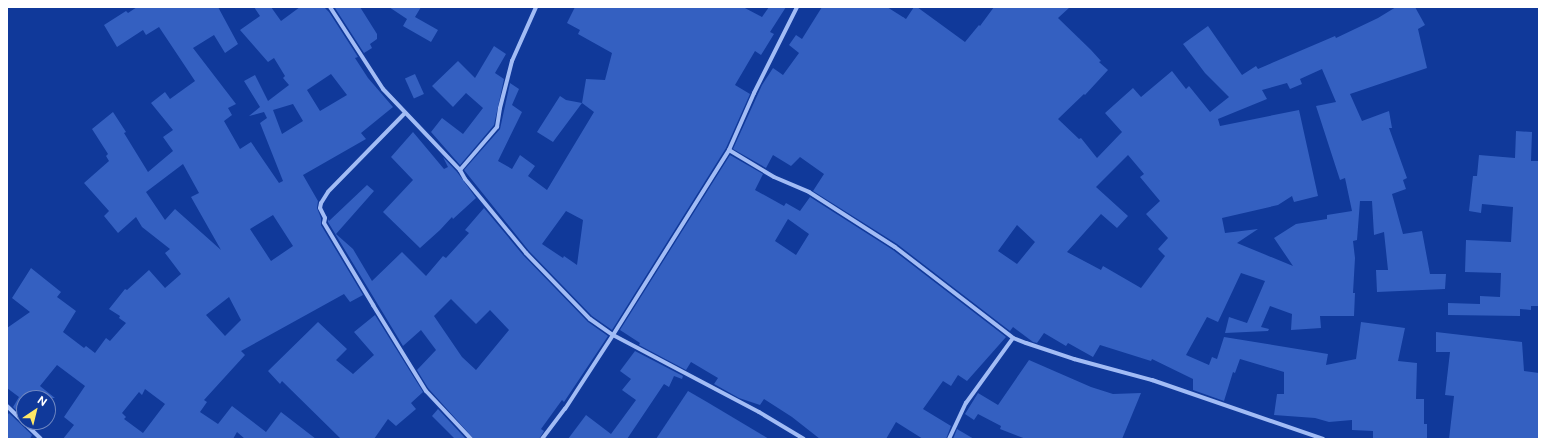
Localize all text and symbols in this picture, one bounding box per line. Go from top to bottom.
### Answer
north arrow [16,390,56,430]
text: N [35,394,49,408]

